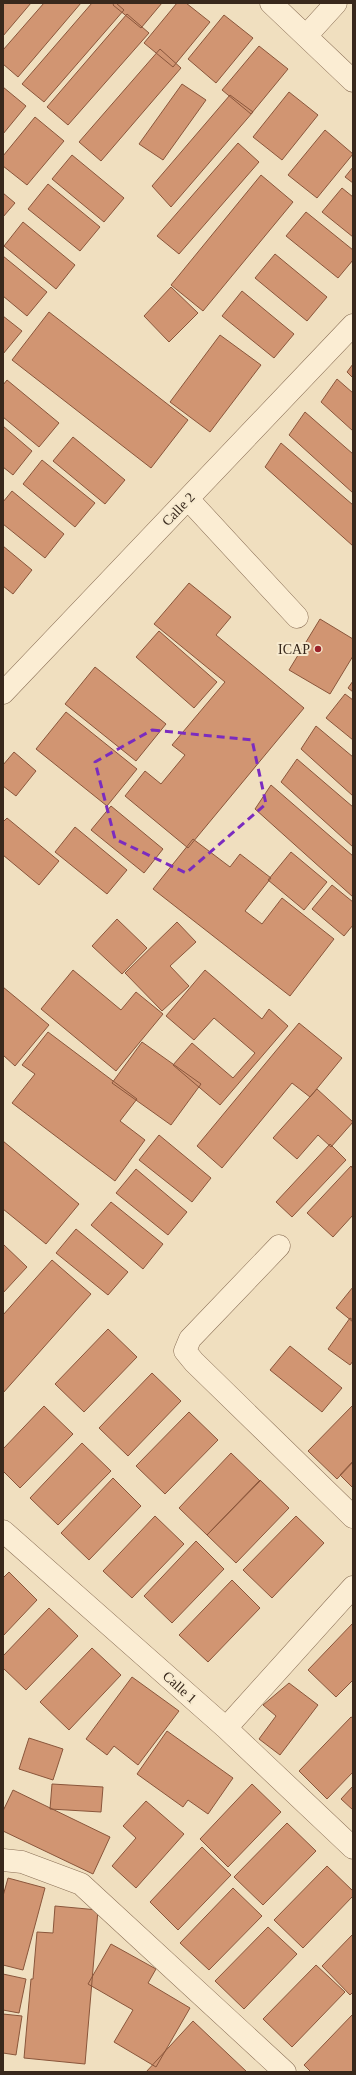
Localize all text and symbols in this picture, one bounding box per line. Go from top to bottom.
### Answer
street label: Calle 2 [159,490,198,529]
place label: ICAP [278,642,310,657]
marker: ICAP [313,644,323,654]
street label: Calle 1 [160,1668,200,1706]

